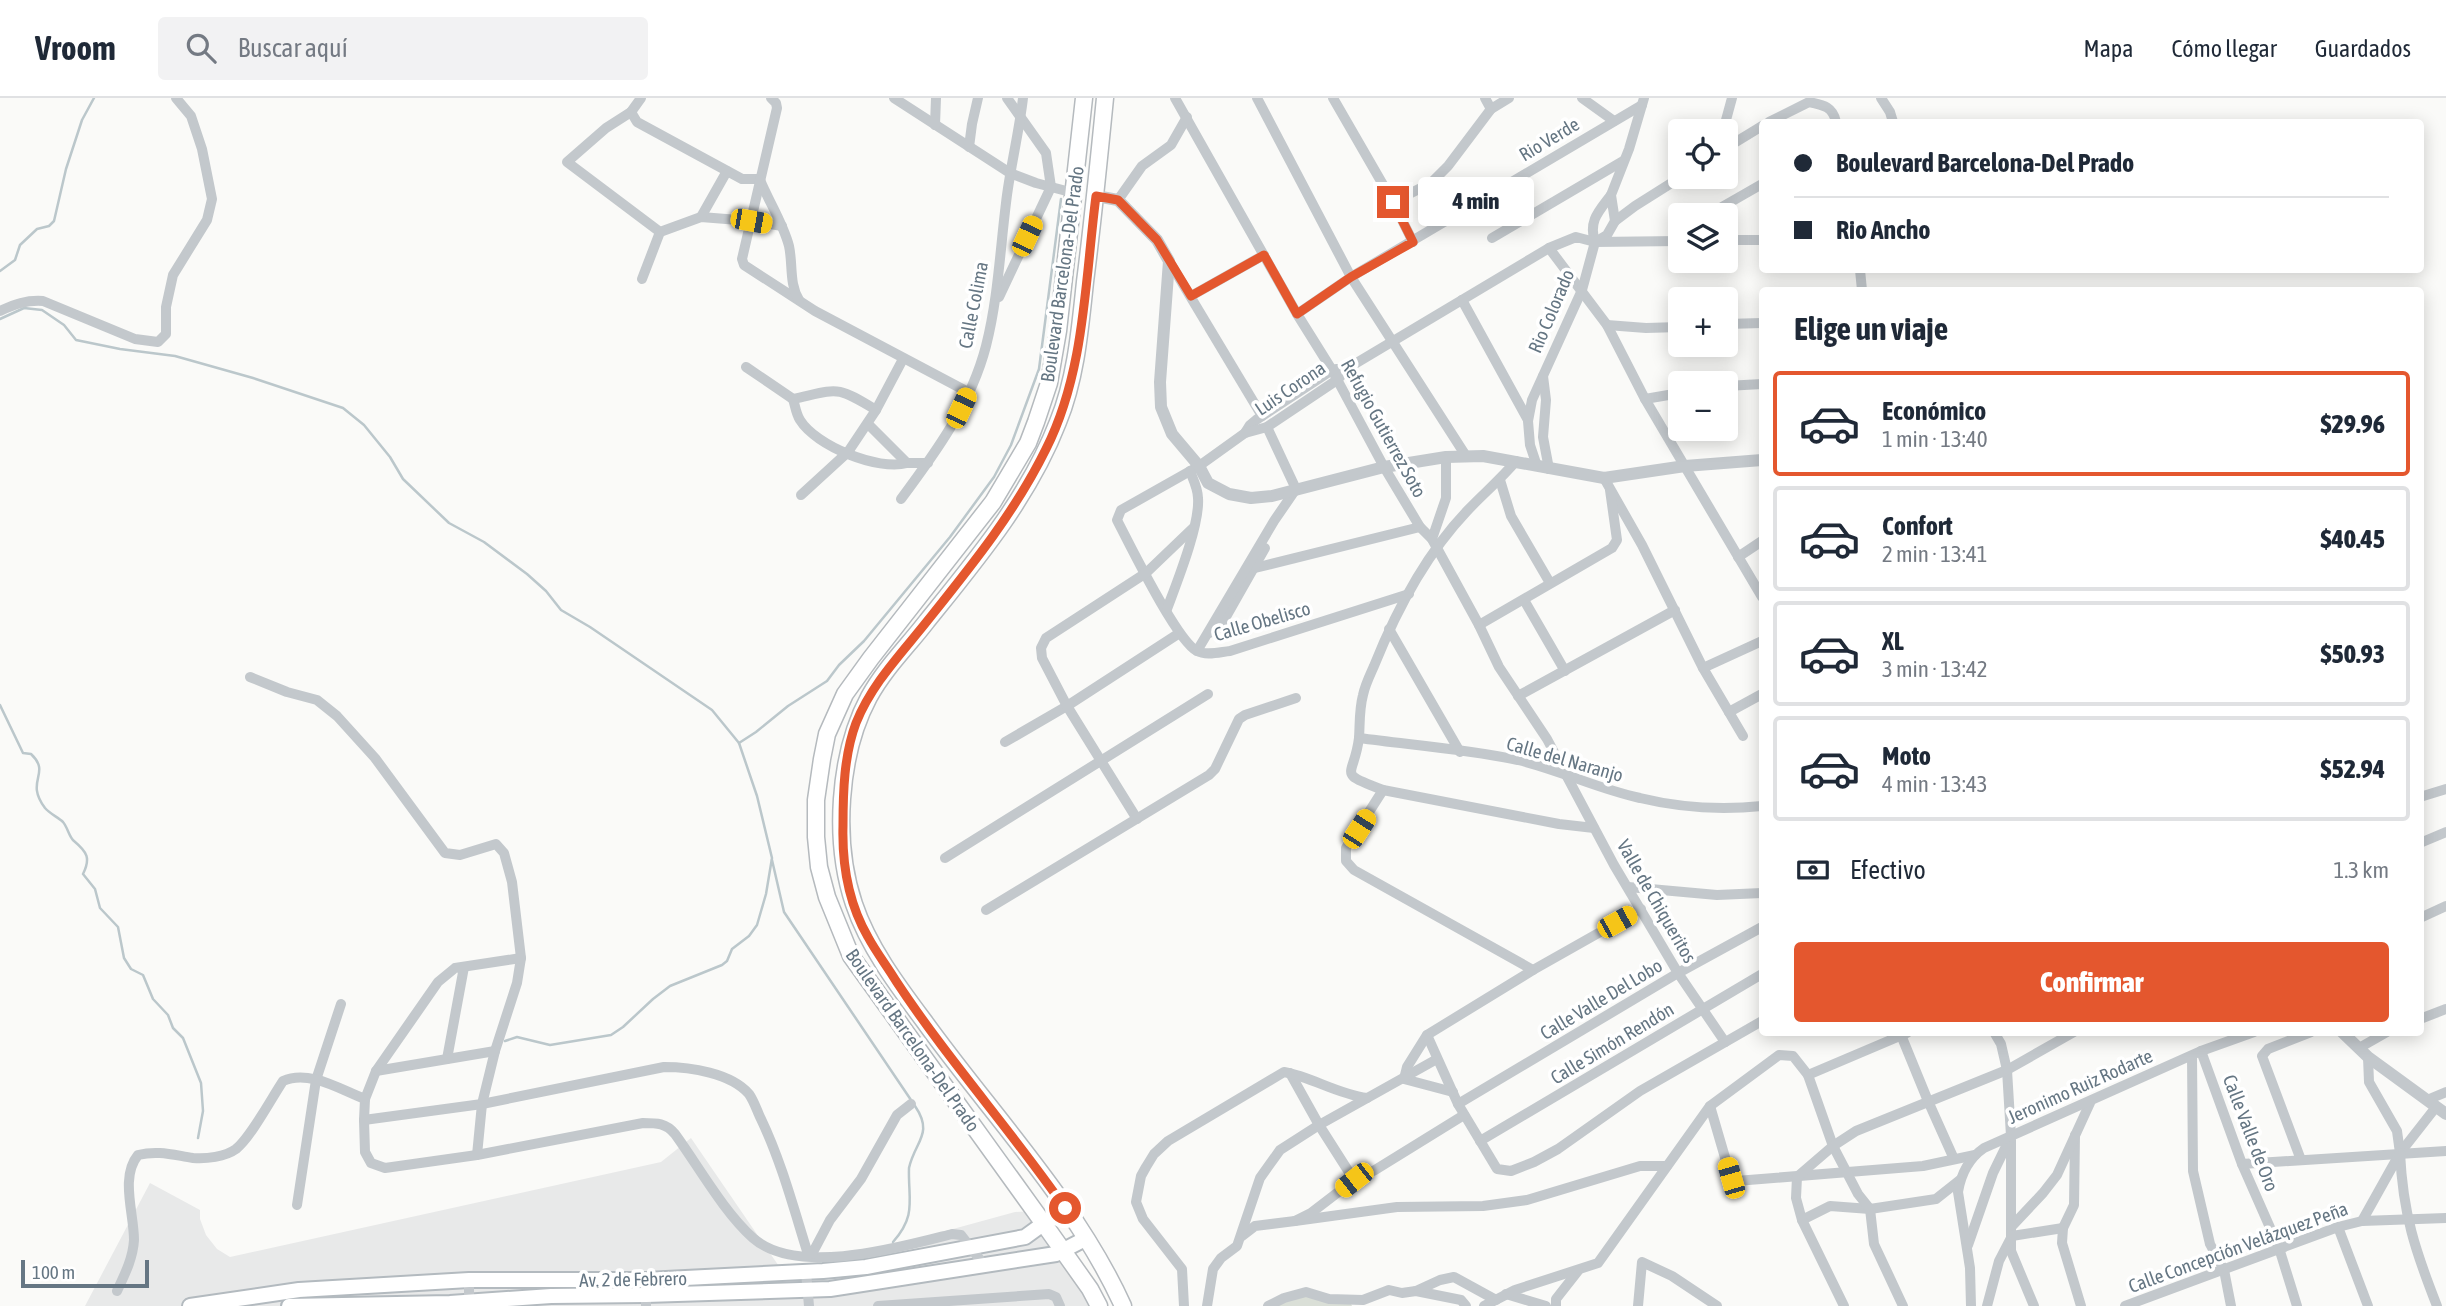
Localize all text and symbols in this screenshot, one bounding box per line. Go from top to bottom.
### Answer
search box [158,17,648,80]
text: Vroom [35,29,116,67]
icon: search [182,29,220,67]
text: Buscar aquí [238,33,348,63]
text: Mapa [2084,35,2133,62]
text: Cómo llegar [2171,35,2277,62]
text: Guardados [2315,35,2411,62]
street label: Rio Verde [1515,113,1583,165]
map controls [1668,119,1738,441]
button: locate [1668,119,1738,189]
text: Boulevard Barcelona-Del Prado [1836,148,2134,178]
street label: Boulevard Barcelona-Del Prado [1036,164,1088,383]
callout: 4 min [1418,178,1533,226]
route end [1377,186,1409,218]
text: 4 min [1453,188,1499,214]
button: layers [1668,203,1738,273]
car [729,207,774,235]
car [1009,213,1046,259]
text: Rio Ancho [1836,215,1931,245]
street label: Calle Colima [954,260,992,350]
street label: Rio Colorado [1524,266,1578,356]
button: + [1668,287,1738,357]
text: Elige un viaje [1794,310,1948,347]
street label: Refugio Gutierrez Soto [1337,355,1431,501]
street label: Luis Corona [1251,356,1329,420]
button: − [1668,371,1738,441]
car [943,385,980,431]
icon: car [1798,392,1861,455]
text: Económico [1882,396,1986,426]
text: $29.96 [2321,409,2385,439]
text: 1 min · 13:40 [1882,426,1988,452]
icon: car [1798,507,1861,570]
text: Confort [1882,511,1953,541]
text: $40.45 [2321,524,2385,554]
text: 2 min · 13:41 [1882,541,1988,567]
street label: Calle Obelisco [1211,597,1313,645]
icon: car [1798,622,1861,685]
text: XL [1882,626,1904,656]
text: $50.93 [2321,639,2385,669]
text: 3 min · 13:42 [1882,656,1988,682]
street label: Calle del Naranjo [1504,732,1626,786]
icon: car [1798,737,1861,800]
text: Moto [1882,741,1931,771]
text: $52.94 [2321,754,2385,784]
text: 4 min · 13:43 [1882,771,1988,797]
car [1339,806,1380,852]
street label: Valle de Chiqueritos [1613,835,1701,967]
icon: cash [1794,851,1832,889]
text: Efectivo [1850,855,1926,885]
text: 1.3 km [2333,857,2389,883]
car [1594,903,1641,941]
button: Confirmar [1794,942,2389,1022]
street label: Boulevard Barcelona-Del Prado [841,944,985,1136]
street label: Calle Valle Del Lobo [1536,954,1666,1044]
street label: Calle Simón Rendón [1546,998,1678,1088]
street label: Jeronimo Ruiz Rodarte [2004,1044,2156,1128]
street label: Calle Valle de Oro [2219,1072,2283,1194]
car [1716,1155,1747,1201]
car [1331,1159,1378,1201]
route start [1049,1192,1081,1224]
street label: Calle Concepción Velázquez Peña [2125,1197,2351,1297]
scale bar [21,1257,149,1289]
text: 100 m [32,1261,75,1283]
street label: Av. 2 de Febrero [579,1267,687,1291]

